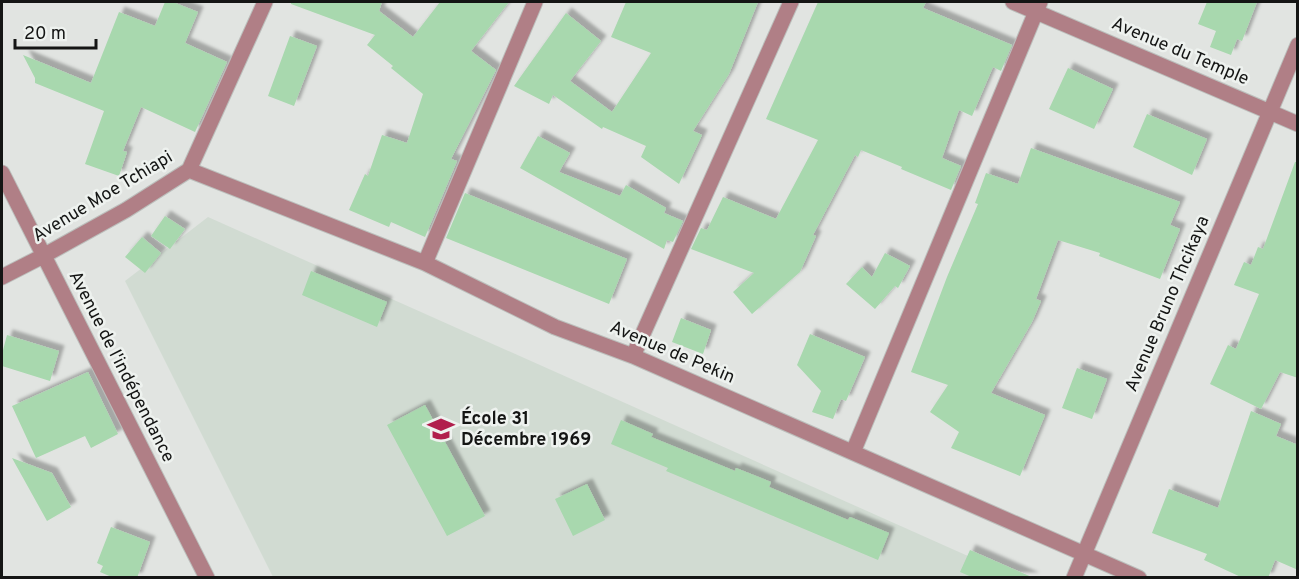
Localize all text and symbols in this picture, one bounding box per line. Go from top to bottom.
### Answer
scale bar [15,12,96,50]
street label: Avenue du Temple [1108,13,1252,91]
text: 20 m [24,23,66,46]
street label: Avenue Moe Tchiapi [29,146,177,248]
street label: Avenue Bruno Thcikaya [1121,213,1215,395]
street label: Avenue de l'indépendance [63,268,179,466]
street label: Avenue de Pekin [606,316,738,390]
place label: École 31 Décembre 1969 [461,406,591,452]
school or university icon: École 31 Décembre 1969 [426,414,456,444]

